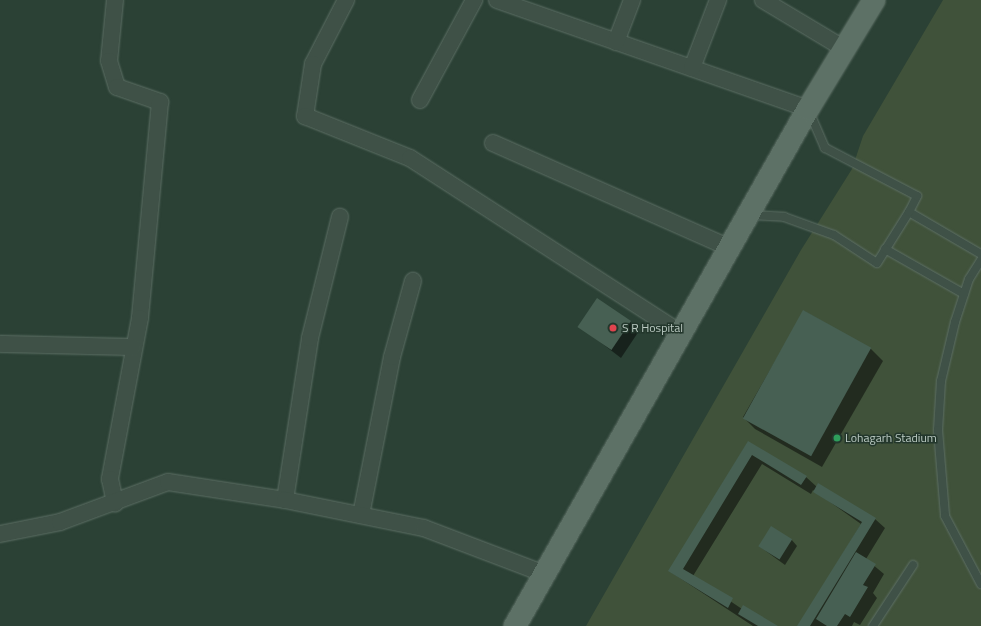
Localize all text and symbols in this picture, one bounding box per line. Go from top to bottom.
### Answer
place label: S R Hospital [622,321,683,335]
marker: S R Hospital [607,322,619,334]
place label: Lohagarh Stadium [845,431,937,445]
marker: Lohagarh Stadium [832,433,842,443]

